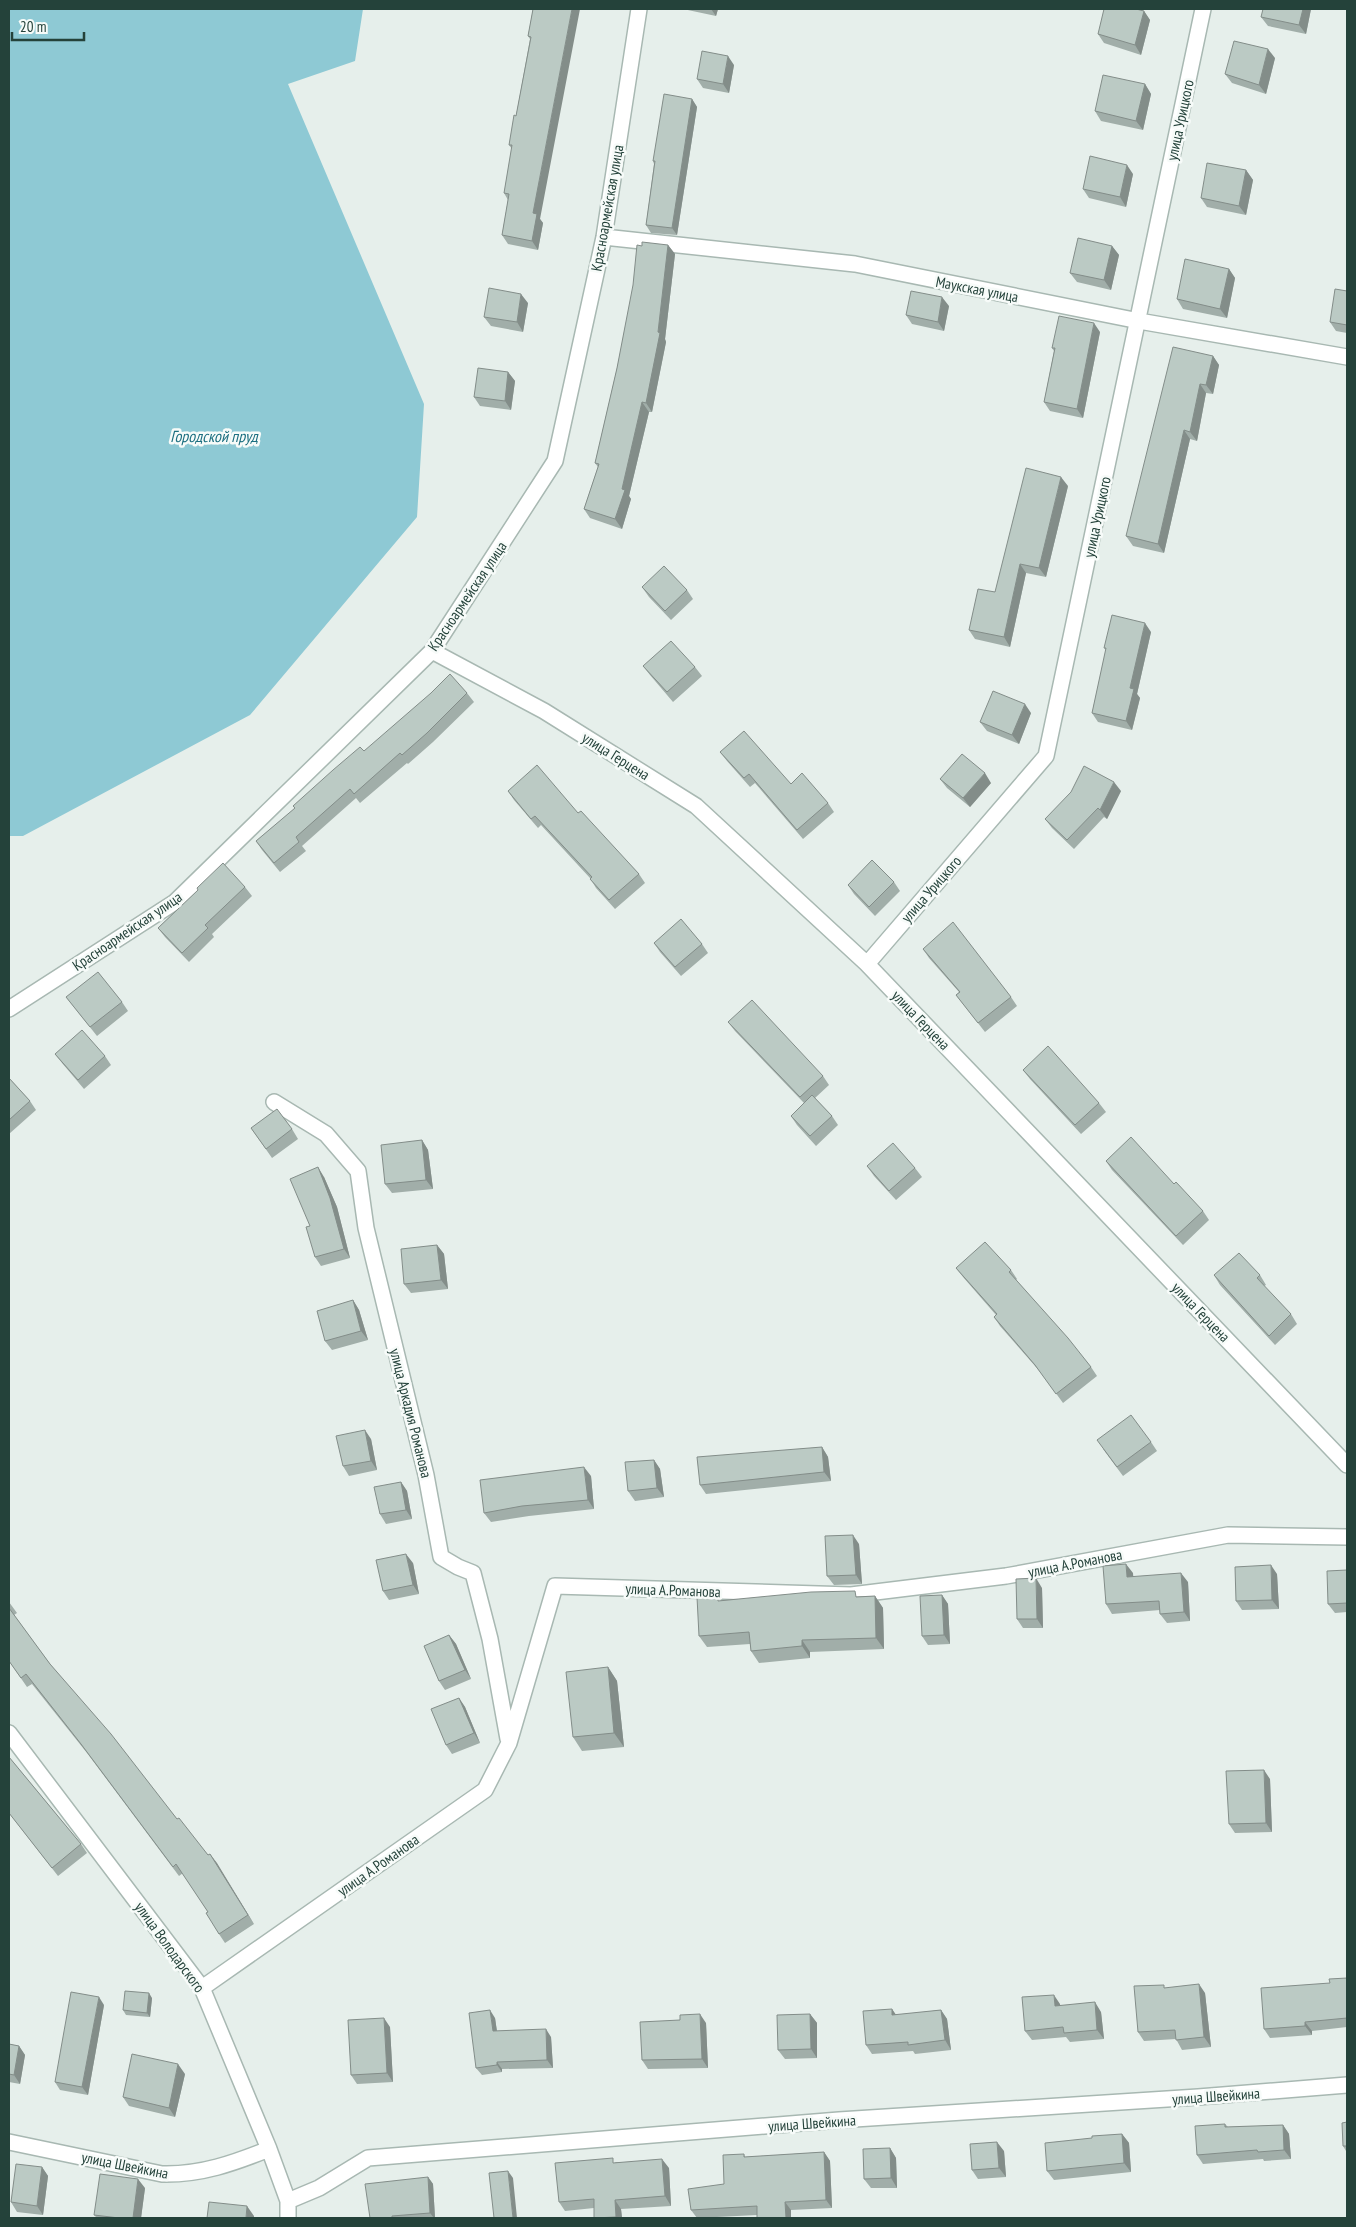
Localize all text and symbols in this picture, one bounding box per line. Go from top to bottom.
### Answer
scale bar [12,10,85,42]
text: 20 m [20,17,46,36]
street label: улица Урицкого [1162,78,1198,162]
street label: Красноармейская улица [587,143,627,273]
street label: Маукская улица [934,272,1020,306]
water label: Городской пруд [170,426,259,446]
street label: улица Урицкого [1079,475,1115,559]
street label: Красноармейская улица [423,538,511,654]
street label: улица Герцена [579,728,653,784]
street label: улица Урицкого [897,852,965,926]
street label: Красноармейская улица [69,887,185,975]
street label: улица Герцена [888,986,954,1054]
street label: улица Герцена [1168,1278,1234,1346]
street label: улица Аркадия Романова [386,1346,436,1480]
street label: улица А.Романова [1026,1545,1124,1581]
street label: улица А.Романова [625,1579,721,1601]
street label: улица А.Романова [334,1830,422,1900]
street label: улица Володарского [131,1898,209,1996]
street label: улица Швейкина [1171,2083,1261,2109]
street label: улица Швейкина [767,2110,857,2136]
street label: улица Швейкина [80,2147,170,2183]

